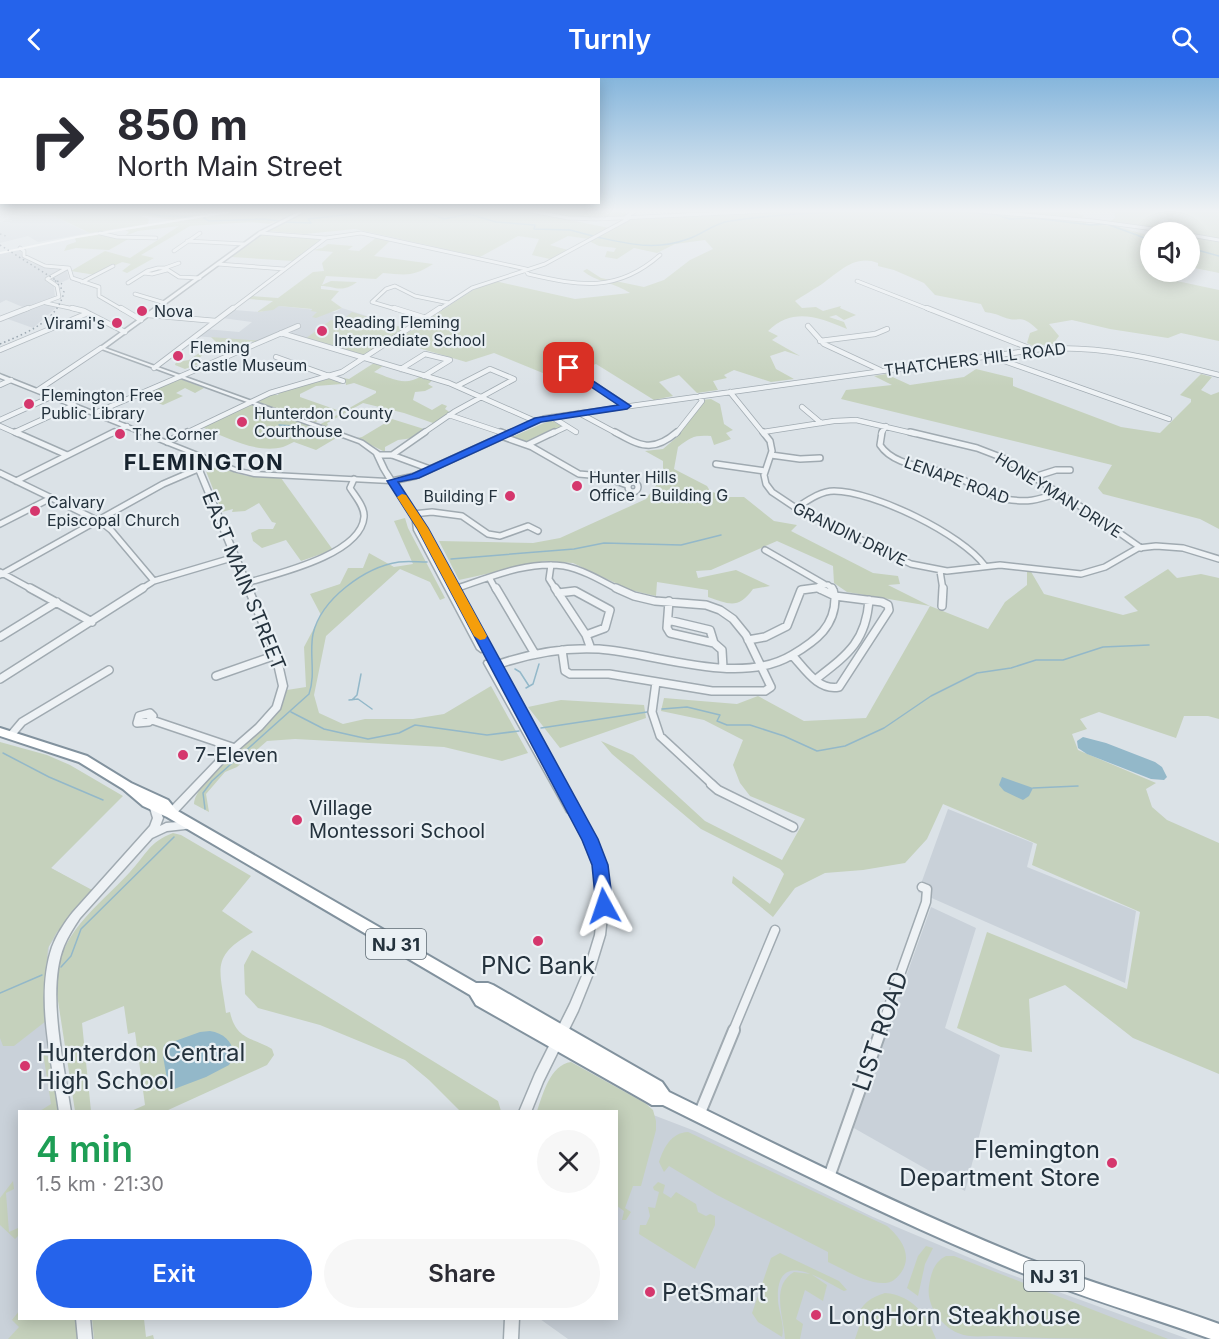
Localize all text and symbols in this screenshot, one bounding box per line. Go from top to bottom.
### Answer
icon: back [18,23,51,56]
text: Turnly [568,23,651,56]
icon: search [1168,23,1201,56]
text: 850 m [117,99,248,150]
icon: right [18,102,96,180]
text: North Main Street [117,150,342,183]
map controls [1140,222,1200,282]
button: sound [1140,222,1200,282]
place label: Nova [154,301,193,321]
marker: Nova [135,304,149,318]
place label: Reading Fleming Intermediate School [334,312,485,350]
place label: Virami's [44,313,105,333]
marker: Virami's [110,316,124,330]
marker: Reading Fleming Intermediate School [315,324,329,338]
place label: Fleming Castle Museum [190,337,307,375]
street label: THATCHERS HILL ROAD [883,338,1067,380]
pin [543,342,594,393]
marker: Fleming Castle Museum [171,349,185,363]
icon: arrive [552,351,585,384]
place label: Flemington Free Public Library [41,385,163,423]
marker: Flemington Free Public Library [22,397,36,411]
place label: Hunterdon County Courthouse [254,403,393,441]
marker: Hunterdon County Courthouse [235,415,249,429]
place label: The Corner [132,424,218,444]
marker: The Corner [113,427,127,441]
street label: HONEYMAN DRIVE [992,448,1126,542]
district label: FLEMINGTON [124,449,284,475]
street label: LENAPE ROAD [902,452,1012,508]
place label: Hunter Hills Office - Building G [589,467,728,505]
marker: Hunter Hills Office - Building G [570,479,584,493]
place label: Building F [423,486,498,506]
street label: EAST MAIN STREET [197,488,291,674]
marker: Building F [503,489,517,503]
place label: Calvary Episcopal Church [47,492,180,530]
street label: GRANDIN DRIVE [790,498,910,570]
marker: Calvary Episcopal Church [28,504,42,518]
place label: 7-Eleven [195,743,278,767]
marker: 7-Eleven [176,748,190,762]
place label: Village Montessori School [309,796,485,843]
marker: Village Montessori School [290,813,304,827]
position arrow [572,874,636,938]
road number: NJ 31 [366,929,426,959]
marker: PNC Bank [531,934,545,948]
place label: PNC Bank [481,951,595,980]
street label: LIST ROAD [846,967,914,1095]
place label: Hunterdon Central High School [37,1038,245,1095]
marker: Hunterdon Central High School [18,1059,32,1073]
text: 4 min [36,1127,133,1171]
button: close [537,1130,600,1193]
place label: Flemington Department Store [899,1135,1100,1192]
marker: Flemington Department Store [1105,1156,1119,1170]
text: 1.5 km · 21:30 [36,1172,164,1196]
button: Exit [36,1239,312,1308]
button: Share [324,1239,600,1308]
road number: NJ 31 [1024,1261,1084,1291]
place label: PetSmart [662,1278,766,1307]
marker: PetSmart [643,1285,657,1299]
place label: LongHorn Steakhouse [828,1301,1081,1330]
marker: LongHorn Steakhouse [809,1308,823,1322]

